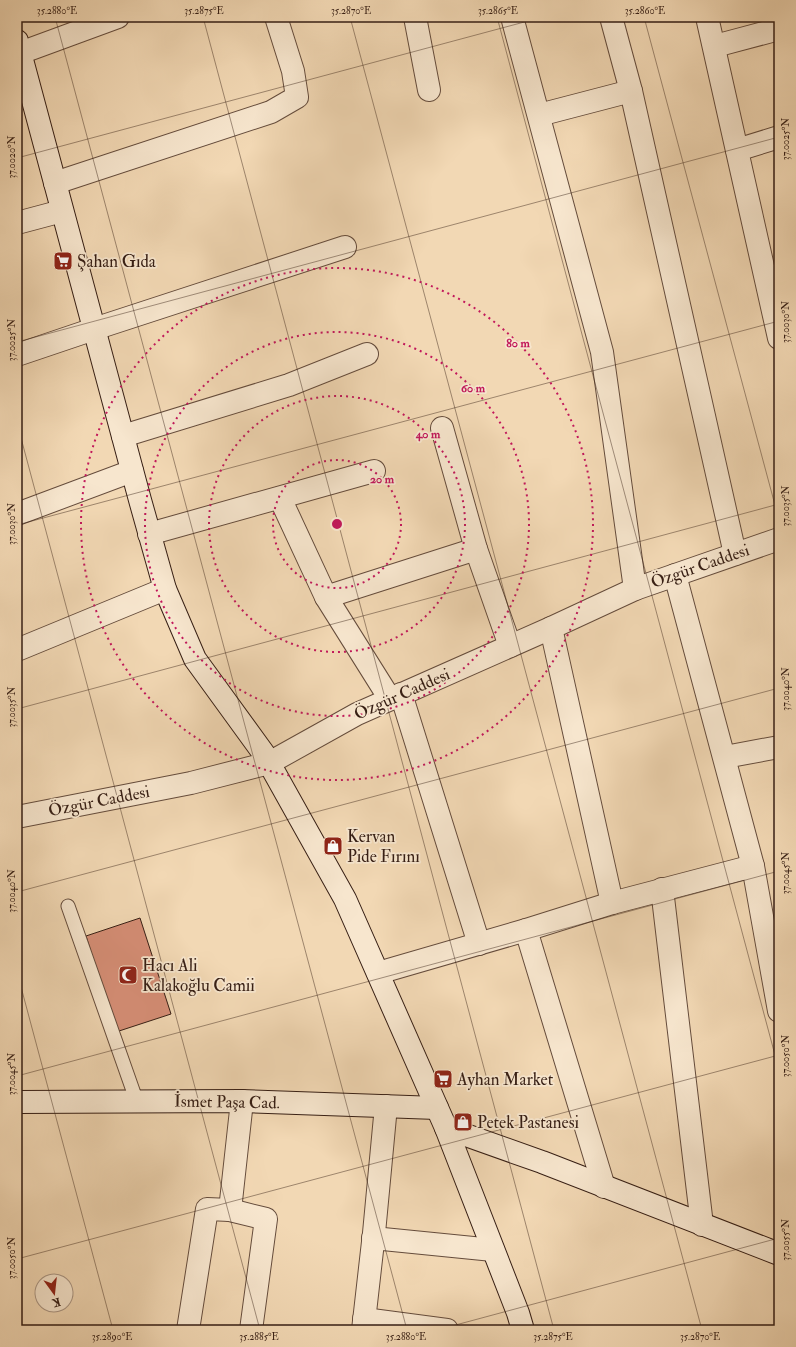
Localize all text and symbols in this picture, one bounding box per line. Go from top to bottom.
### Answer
text: 35.2880°E [37,5,77,17]
text: 35.2875°E [184,5,224,17]
text: 35.2870°E [331,5,371,17]
text: 35.2865°E [478,5,518,17]
text: 35.2860°E [625,5,665,17]
text: 37.0025°N [780,118,792,160]
text: 37.0020°N [6,135,18,179]
supermarket icon: Şahan Gıda [52,250,74,272]
place label: Şahan Gıda [77,251,157,272]
text: 37.0030°N [780,301,792,343]
text: 37.0025°N [6,319,18,361]
text: 80 m [506,336,530,351]
text: 60 m [461,381,486,396]
text: 40 m [415,427,441,442]
text: 20 m [370,472,395,487]
text: 37.0035°N [780,485,792,527]
text: 37.0030°N [6,503,18,545]
centre of rings [330,517,344,531]
street label: Özgür Caddesi [648,538,752,593]
street label: Özgür Caddesi [350,662,454,725]
text: 37.0040°N [780,667,792,711]
text: 37.0035°N [6,686,18,728]
street label: Özgür Caddesi [46,780,152,821]
place label: Kervan Pide Fırını [347,826,420,867]
shop icon: Kervan Pide Fırını [322,835,344,857]
text: 37.0045°N [780,852,792,894]
text: 37.0040°N [6,869,18,913]
place label: Hacı Ali Kalakoğlu Camii [142,955,255,996]
mosque icon: Hacı Ali Kalakoğlu Camii [117,964,139,986]
text: 37.0050°N [780,1035,792,1077]
text: 37.0045°N [6,1053,18,1095]
supermarket icon: Ayhan Market [432,1068,454,1090]
place label: Ayhan Market [456,1069,554,1091]
street label: İsmet Paşa Cad. [174,1090,280,1113]
shop icon: Petek Pastanesi [452,1111,474,1133]
place label: Petek Pastanesi [477,1112,579,1133]
text: 37.0055°N [780,1219,792,1261]
text: 37.0050°N [6,1237,18,1279]
north arrow [34,1273,74,1313]
text: K [50,1295,62,1310]
text: 35.2890°E [92,1331,132,1343]
text: 35.2885°E [239,1331,279,1343]
text: 35.2880°E [386,1331,426,1343]
text: 35.2875°E [533,1331,573,1343]
text: 35.2870°E [680,1331,720,1343]

